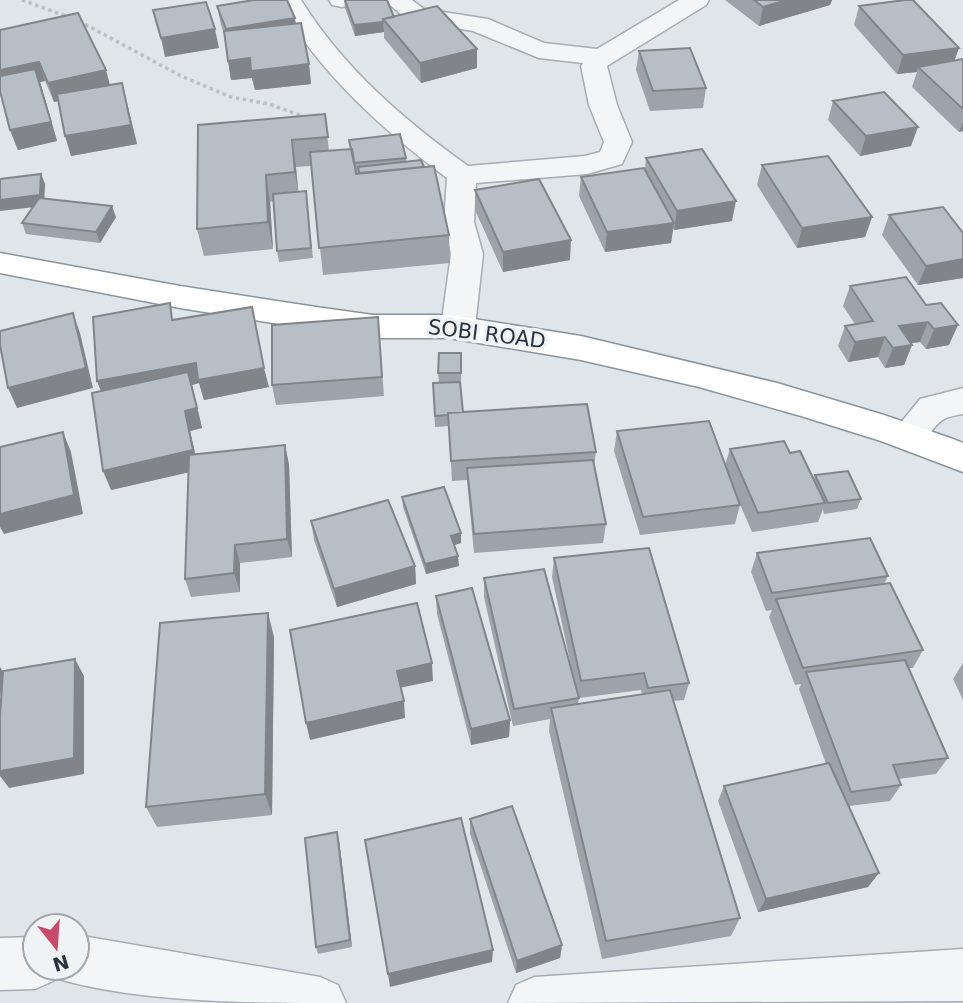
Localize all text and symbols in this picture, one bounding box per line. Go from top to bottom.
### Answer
street label: SOBI ROAD [427,315,547,353]
north arrow [21,912,91,982]
text: N [50,950,72,976]

